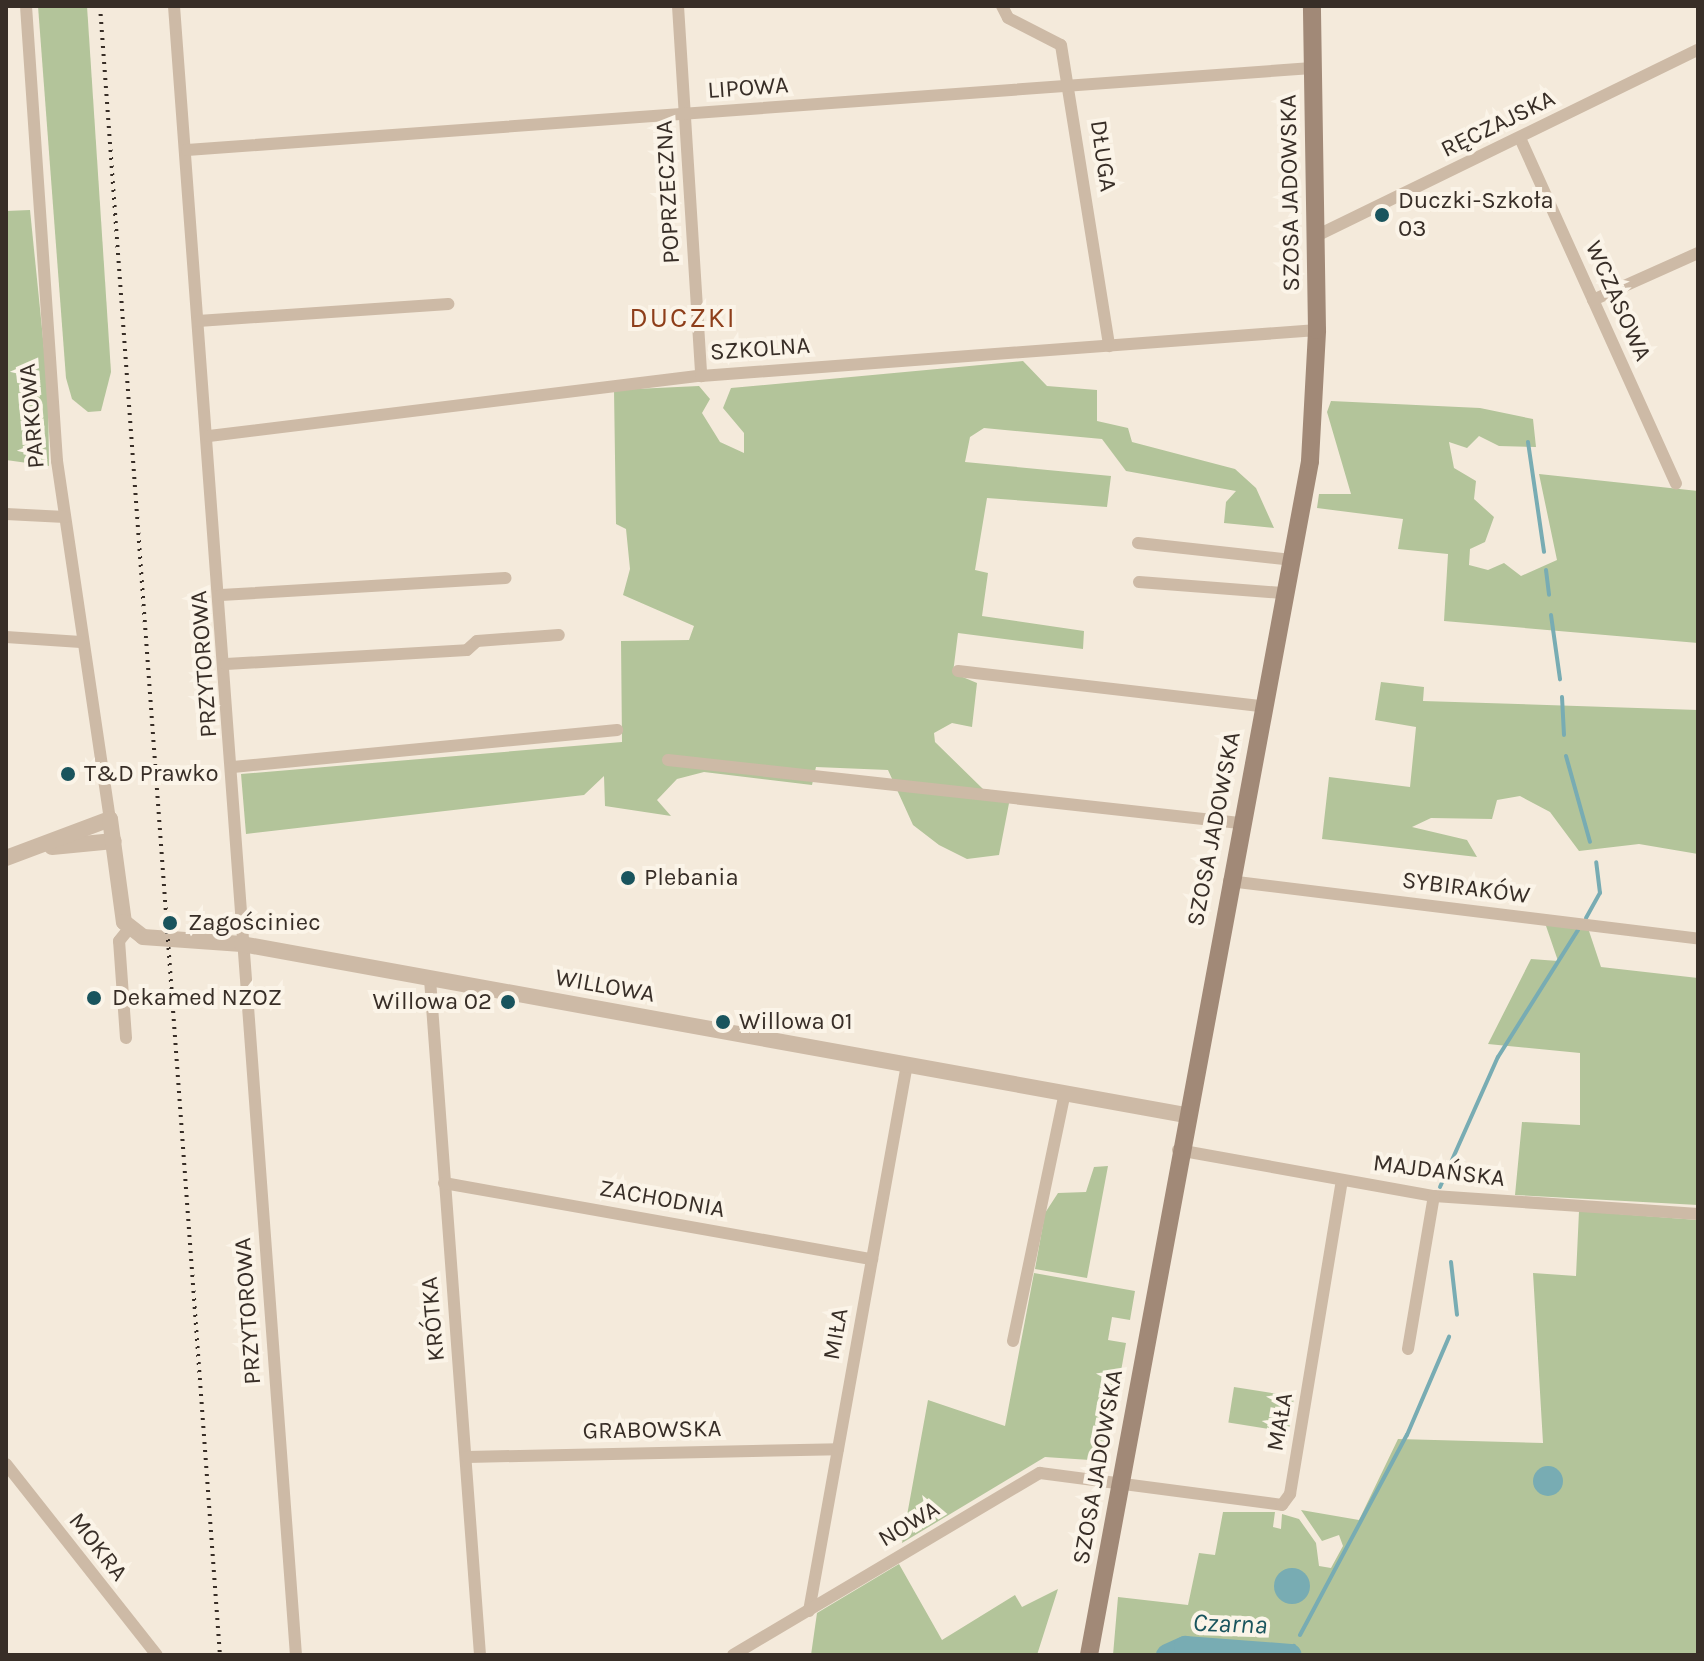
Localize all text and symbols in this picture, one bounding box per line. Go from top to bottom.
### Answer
street label: LIPOWA [706,71,790,105]
street label: RĘCZAJSKA [1436,84,1560,164]
street label: SZOSA JADOWSKA [1274,94,1306,292]
street label: DŁUGA [1084,118,1122,194]
street label: POPRZECZNA [650,120,686,264]
place label: Duczki-Szkoła 03 [1398,187,1554,243]
marker: Duczki-Szkoła 03 [1373,206,1391,224]
street label: WCZASOWA [1579,236,1657,366]
district label: DUCZKI [629,301,737,335]
street label: SZKOLNA [709,331,811,367]
street label: PARKOWA [13,362,51,470]
street label: PRZYTOROWA [184,589,224,739]
street label: SZOSA JADOWSKA [1181,729,1247,929]
place label: T&D Prawko [84,760,219,788]
marker: T&D Prawko [59,765,77,783]
place label: Plebania [644,864,739,892]
street label: SYBIRAKÓW [1400,866,1532,910]
marker: Plebania [619,869,637,887]
place label: Zagościniec [188,909,321,937]
marker: Zagościniec [159,912,181,934]
street label: WILLOWA [553,963,657,1009]
place label: Dekamed NZOZ [112,984,282,1012]
marker: Dekamed NZOZ [83,987,105,1009]
place label: Willowa 02 [372,988,492,1016]
marker: Willowa 02 [499,993,517,1011]
place label: Willowa 01 [739,1008,853,1036]
marker: Willowa 01 [714,1013,732,1031]
street label: MAJDAŃSKA [1371,1149,1507,1193]
street label: ZACHODNIA [597,1174,727,1224]
street label: PRZYTOROWA [228,1236,268,1386]
street label: KRÓTKA [415,1275,451,1363]
street label: MIŁA [817,1306,855,1362]
street label: SZOSA JADOWSKA [1067,1367,1129,1567]
street label: MAŁA [1261,1390,1299,1454]
street label: GRABOWSKA [582,1414,722,1446]
street label: NOWA [873,1495,945,1553]
street label: MOKRA [62,1507,134,1587]
water label: Czarna [1192,1607,1268,1641]

